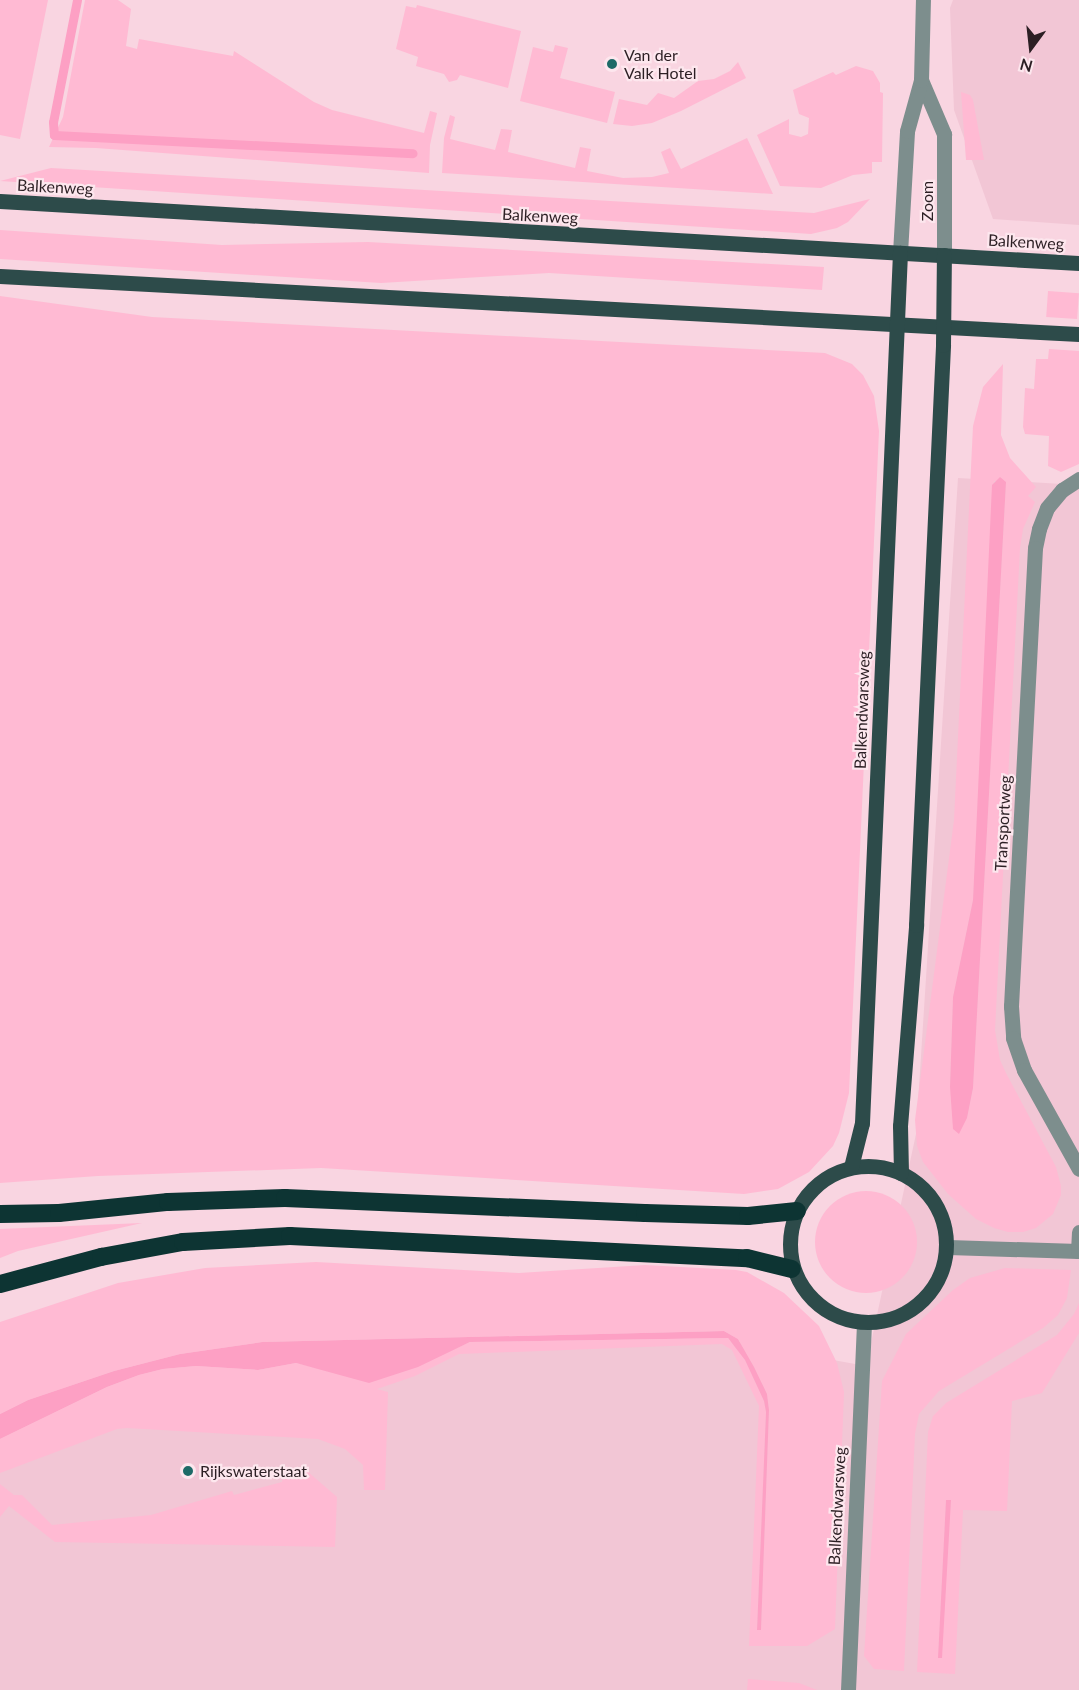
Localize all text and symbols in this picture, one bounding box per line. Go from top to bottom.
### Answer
north arrow [1001,18,1061,78]
place label: Van der Valk Hotel [624,45,696,83]
text: N [1018,55,1035,77]
marker: Van der Valk Hotel [605,57,619,71]
street label: Balkenweg [16,175,94,199]
street label: Zoom [917,181,937,221]
street label: Balkenweg [501,204,579,228]
street label: Balkenweg [987,230,1065,254]
street label: Balkendwarsweg [850,651,874,769]
street label: Transportweg [991,775,1015,871]
street label: Balkendwarsweg [824,1446,850,1566]
place label: Rijkswaterstaat [200,1461,307,1481]
marker: Rijkswaterstaat [181,1464,195,1478]

